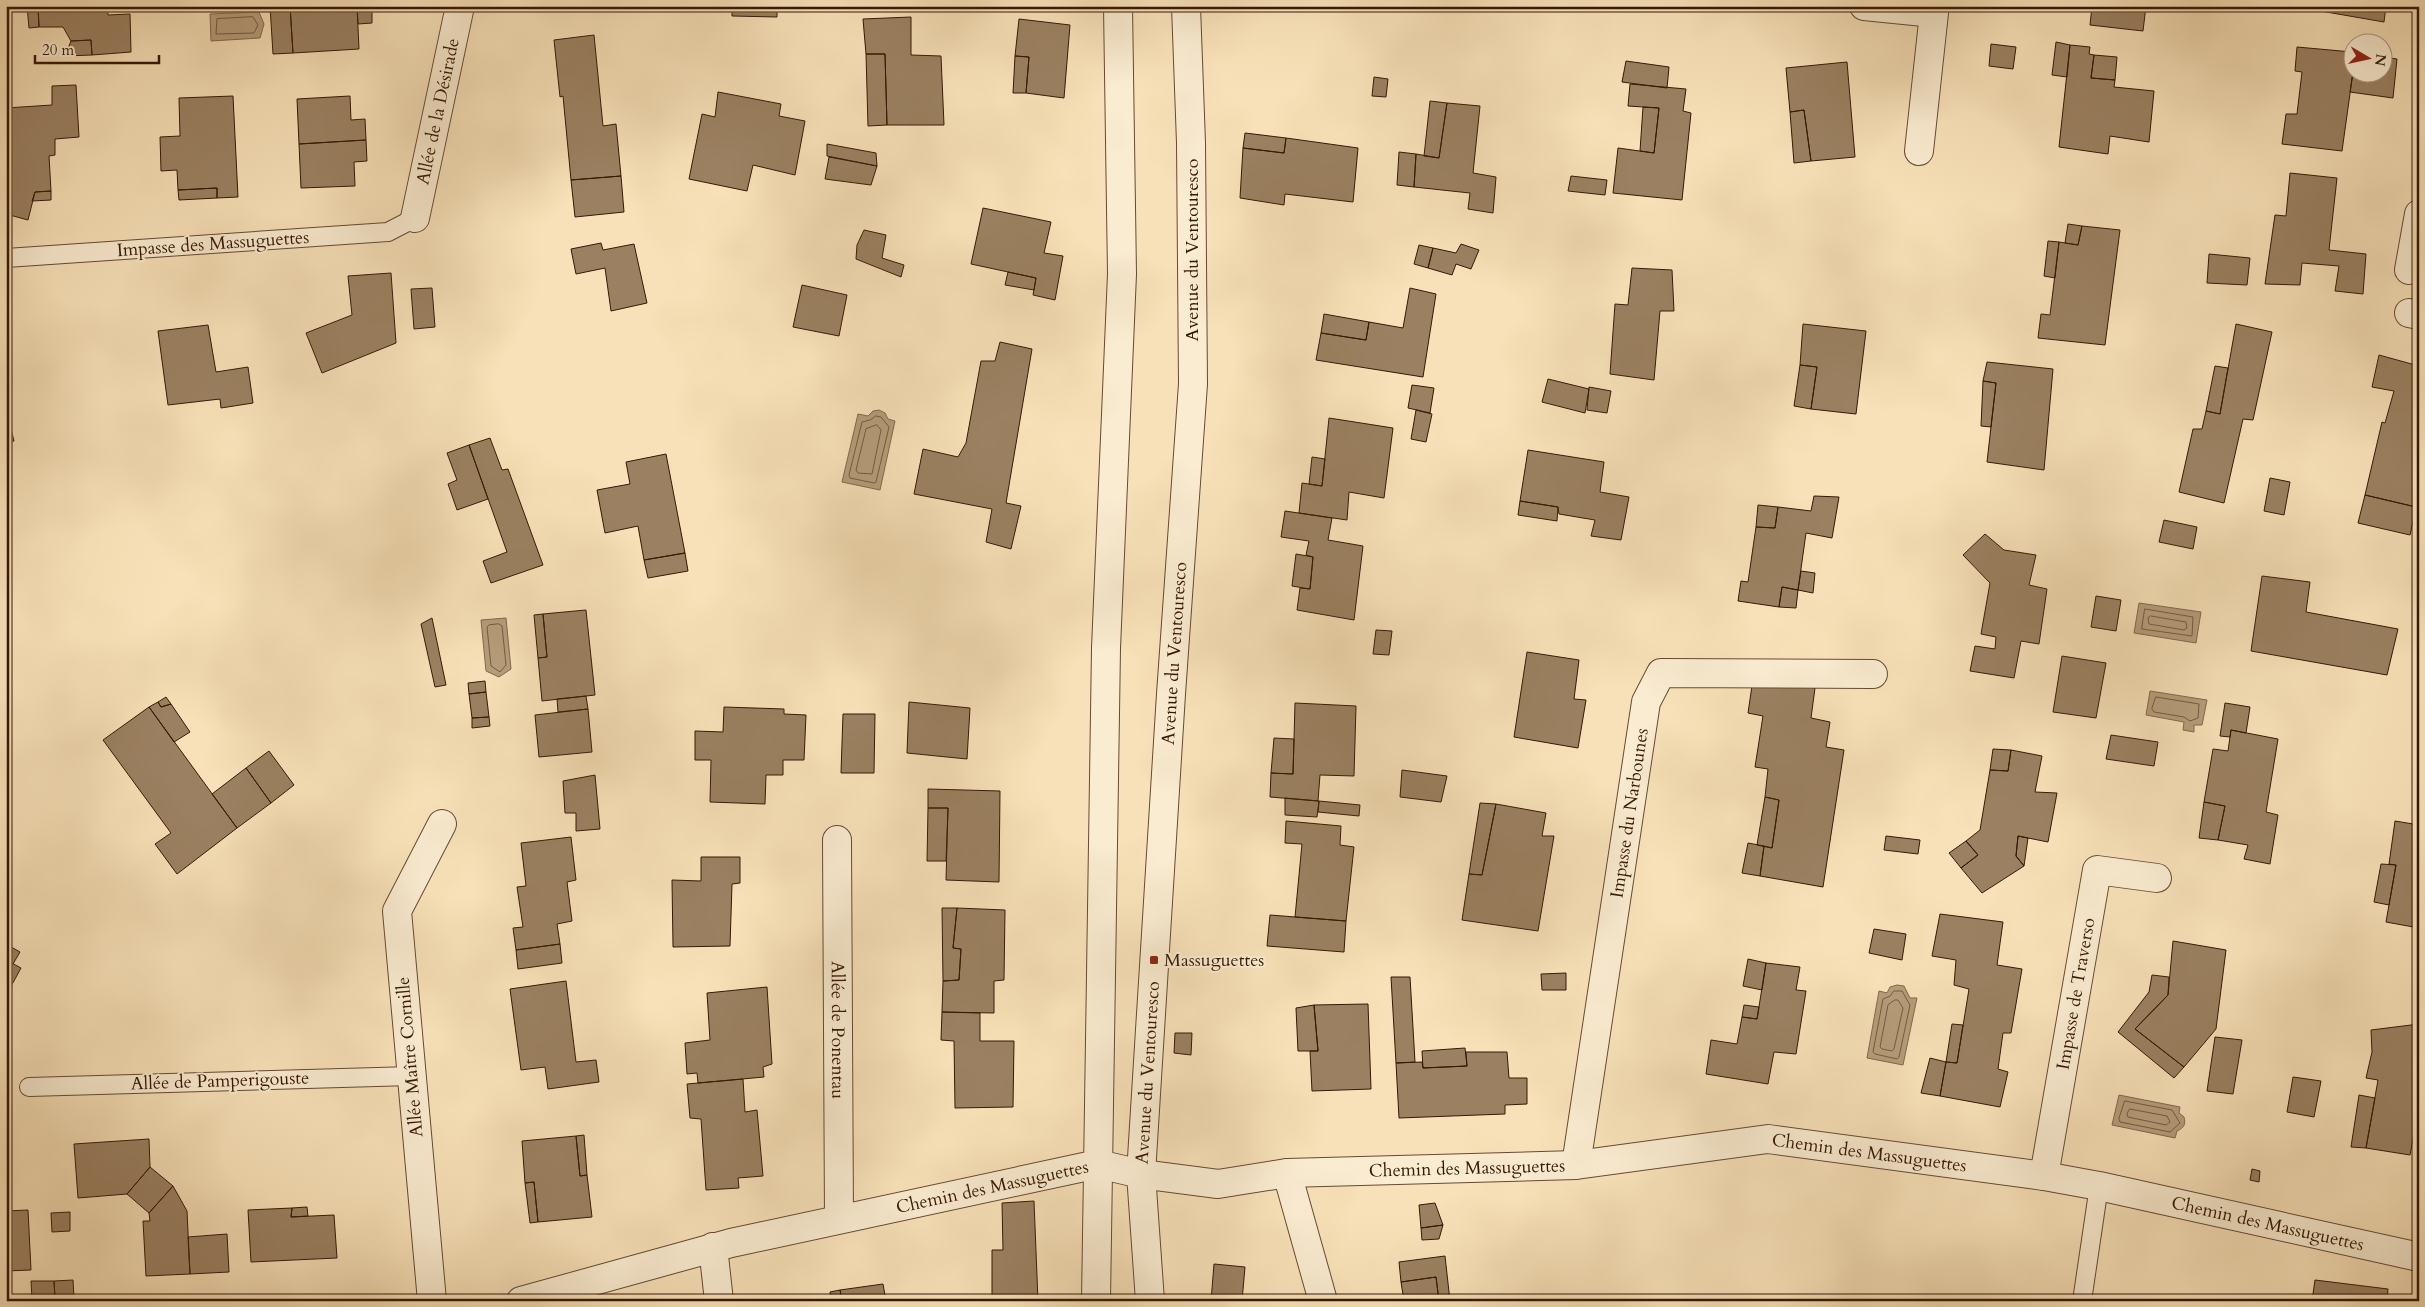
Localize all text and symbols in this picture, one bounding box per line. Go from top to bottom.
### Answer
scale bar [35,32,159,64]
north arrow [2342,32,2392,82]
street label: Allée de la Désirade [410,36,465,187]
text: 20 m [42,40,74,60]
text: N [2370,52,2391,67]
street label: Avenue du Ventouresco [1180,158,1205,342]
street label: Impasse des Massuguettes [116,225,310,263]
street label: Avenue du Ventouresco [1155,561,1193,746]
street label: Impasse du Narbounes [1604,726,1654,900]
street label: Impasse de Traverso [2050,916,2101,1072]
place label: Massuguettes [1164,948,1264,973]
marker: Massuguettes [1148,954,1160,966]
street label: Allée de Ponentau [825,961,851,1099]
street label: Allée Maître Cornille [391,976,429,1138]
street label: Avenue du Ventouresco [1129,980,1166,1165]
street label: Allée de Pamperigouste [130,1065,310,1097]
street label: Chemin des Massuguettes [1770,1127,1968,1178]
street label: Chemin des Massuguettes [1369,1153,1565,1183]
street label: Chemin des Massuguettes [894,1154,1091,1220]
street label: Chemin des Massuguettes [2169,1190,2366,1257]

